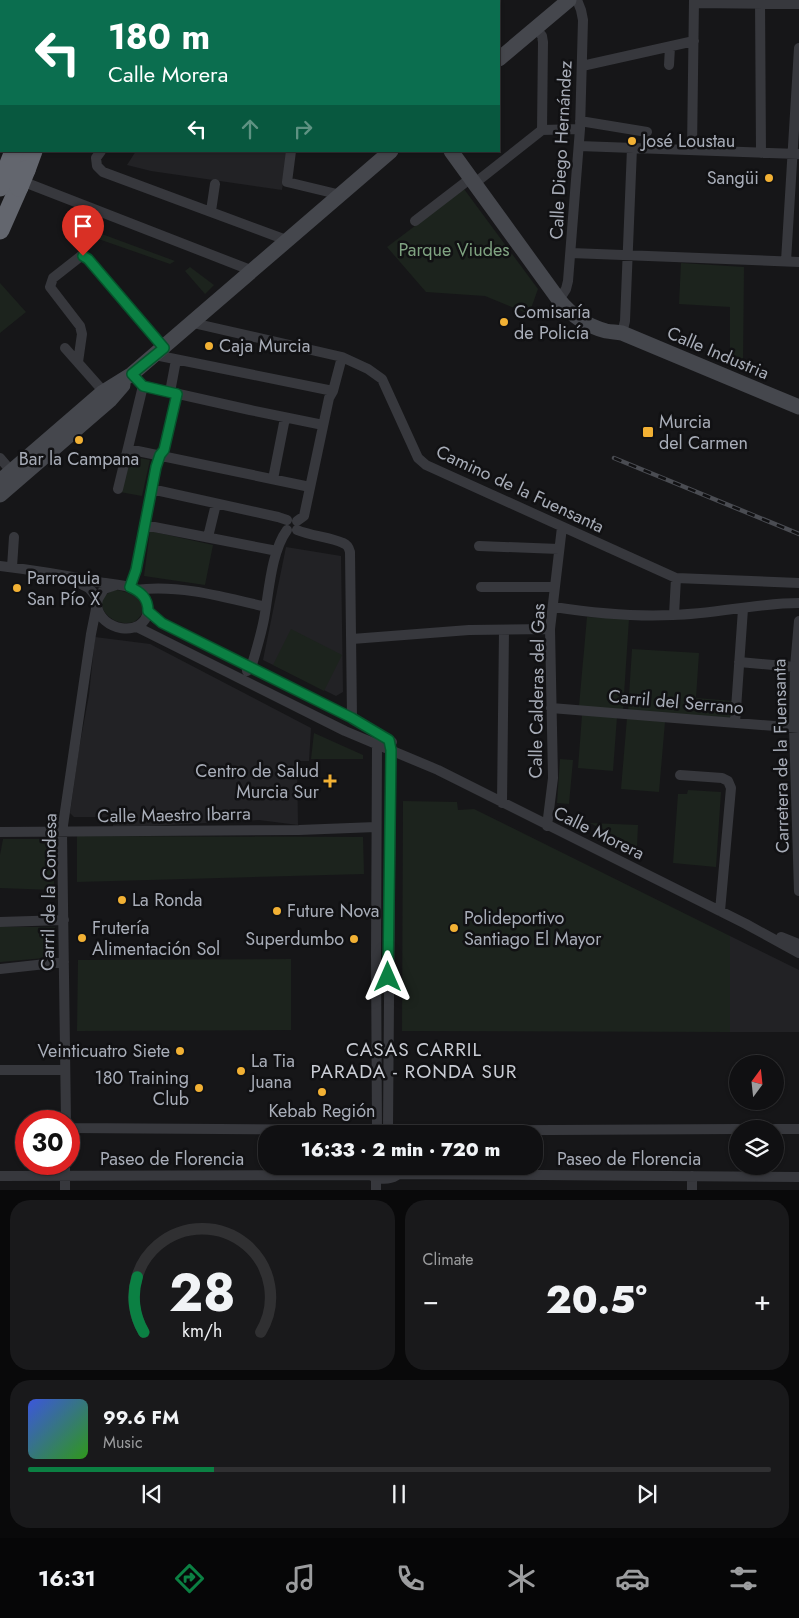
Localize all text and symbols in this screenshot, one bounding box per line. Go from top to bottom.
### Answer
text: 180 m [108,12,210,62]
icon: left [25,20,90,85]
text: Calle Morera [108,58,228,90]
street label: Calle Diego Hernández [543,59,579,240]
icon: left [183,115,211,143]
icon: ahead [236,115,264,143]
icon: right [289,115,317,143]
place label: José Loustau [640,128,735,154]
marker: José Loustau [626,135,638,147]
place label: Sangüi [707,165,759,191]
marker: Sangüi [763,172,775,184]
pin [62,205,104,256]
icon: arrive [69,212,97,240]
park label: Parque Viudes [398,237,510,263]
place label: Comisaría de Policía [514,299,590,346]
marker: Comisaría de Policía [498,316,510,328]
street label: Calle Industria [663,320,773,386]
place label: Caja Murcia [219,333,310,359]
marker: Caja Murcia [203,340,215,352]
place label: Murcia del Carmen [659,409,748,456]
marker: Murcia del Carmen [641,425,655,439]
marker: Bar la Campana [73,434,85,446]
street label: Camino de la Fuensanta [432,439,608,539]
place label: Bar la Campana [19,446,139,472]
place label: Parroquia San Pío X [27,565,100,612]
marker: Parroquia San Pío X [11,582,23,594]
street label: Calle Calderas del Gas [522,603,552,779]
street label: Carretera de la Fuensanta [766,659,796,853]
street label: Carril del Serrano [607,683,745,721]
place label: Centro de Salud Murcia Sur [195,758,320,805]
marker: Centro de Salud Murcia Sur [323,774,337,788]
street label: Calle Morera [549,800,649,866]
street label: Calle Maestro Ibarra [97,801,251,829]
street label: Carril de la Condesa [35,813,63,971]
place label: La Ronda [132,887,202,913]
marker: La Ronda [116,894,128,906]
place label: Future Nova [287,898,380,924]
marker: Future Nova [271,905,283,917]
place label: Polideportivo Santiago El Mayor [464,905,602,952]
place label: Frutería Alimentación Sol [92,915,220,962]
marker: Polideportivo Santiago El Mayor [448,922,460,934]
place label: Superdumbo [245,926,344,952]
marker: Frutería Alimentación Sol [76,932,88,944]
marker: Superdumbo [348,933,360,945]
position arrow [361,950,413,1002]
district label: CASAS CARRIL PARADA - RONDA SUR [311,1036,518,1085]
place label: Veinticuatro Siete [38,1038,170,1064]
marker: Veinticuatro Siete [174,1045,186,1057]
place label: La Tia Juana [249,1048,295,1095]
north arrow [729,1055,784,1110]
map controls [729,1055,784,1175]
place label: 180 Training Club [95,1065,189,1112]
marker: La Tia Juana [235,1065,247,1077]
marker: 180 Training Club [193,1082,205,1094]
marker: Kebab Región [316,1086,328,1098]
place label: Kebab Región [268,1098,376,1124]
speed limit sign: 30 [15,1110,80,1175]
button: layers [729,1120,784,1175]
text: 16:33 · 2 min · 720 m [301,1136,500,1163]
street label: Paseo de Florencia [100,1146,244,1172]
street label: Paseo de Florencia [557,1146,701,1172]
text: Climate [423,1248,474,1271]
text: 28 [169,1255,236,1331]
text: 20.5° [546,1272,647,1327]
text: − [423,1280,439,1321]
text: + [754,1280,771,1321]
text: km/h [182,1318,222,1344]
text: 99.6 FM [103,1404,179,1431]
text: Music [103,1431,143,1454]
icon: previous [138,1480,166,1508]
icon: pause [385,1480,413,1508]
icon: next [633,1480,661,1508]
icon: directions [172,1561,207,1596]
icon: music [283,1561,318,1596]
icon: phone [393,1561,428,1596]
icon: climate [504,1561,539,1596]
icon: car [615,1561,650,1596]
icon: filters [726,1561,761,1596]
text: 16:31 [38,1562,96,1594]

